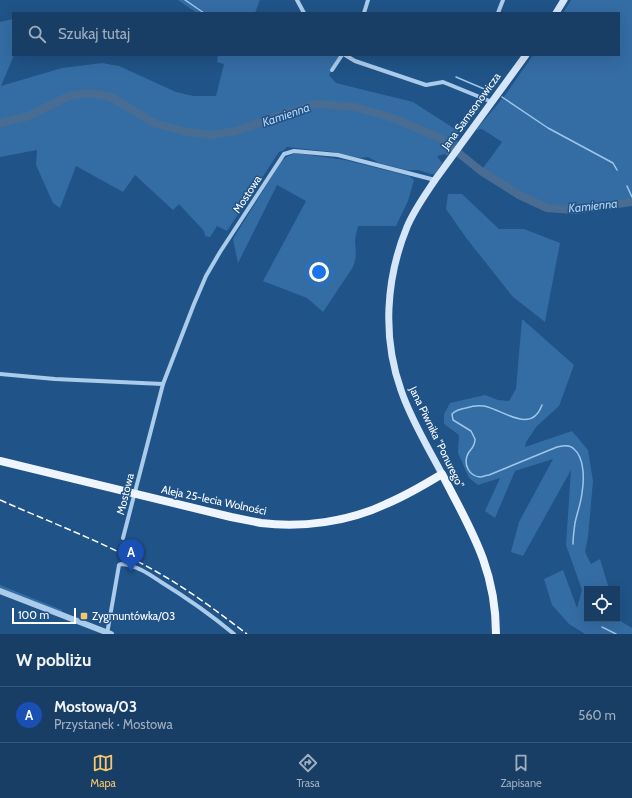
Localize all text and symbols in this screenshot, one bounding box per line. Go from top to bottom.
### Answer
search box [12,12,620,56]
icon: search [26,23,48,45]
text: Szukaj tutaj [58,25,130,43]
street label: Jana Samsonowicza [438,69,504,153]
water label: Kamienna [260,99,312,130]
street label: Mostowa [230,172,265,216]
water label: Kamienna [568,195,618,216]
your location [309,262,329,282]
street label: Jana Piwnika "Ponurego" [406,383,468,490]
street label: Mostowa [113,471,137,516]
street label: Aleja 25-lecia Wolności [160,482,268,518]
pin: A [118,539,144,572]
map controls [584,586,620,622]
button: locate [584,586,620,622]
scale bar [12,606,76,625]
text: 100 m [18,608,49,622]
place label: Zygmuntówka/03 [92,609,175,623]
marker: Zygmuntówka/03 [79,611,89,621]
text: W pobliżu [16,650,91,670]
text: Mostowa/03 [54,698,137,716]
text: A [25,707,33,723]
text: 560 m [578,707,616,723]
text: Przystanek · Mostowa [54,716,173,732]
tab: Mapa [90,752,116,790]
tab: Trasa [296,752,320,790]
tab: Zapisane [500,752,542,790]

